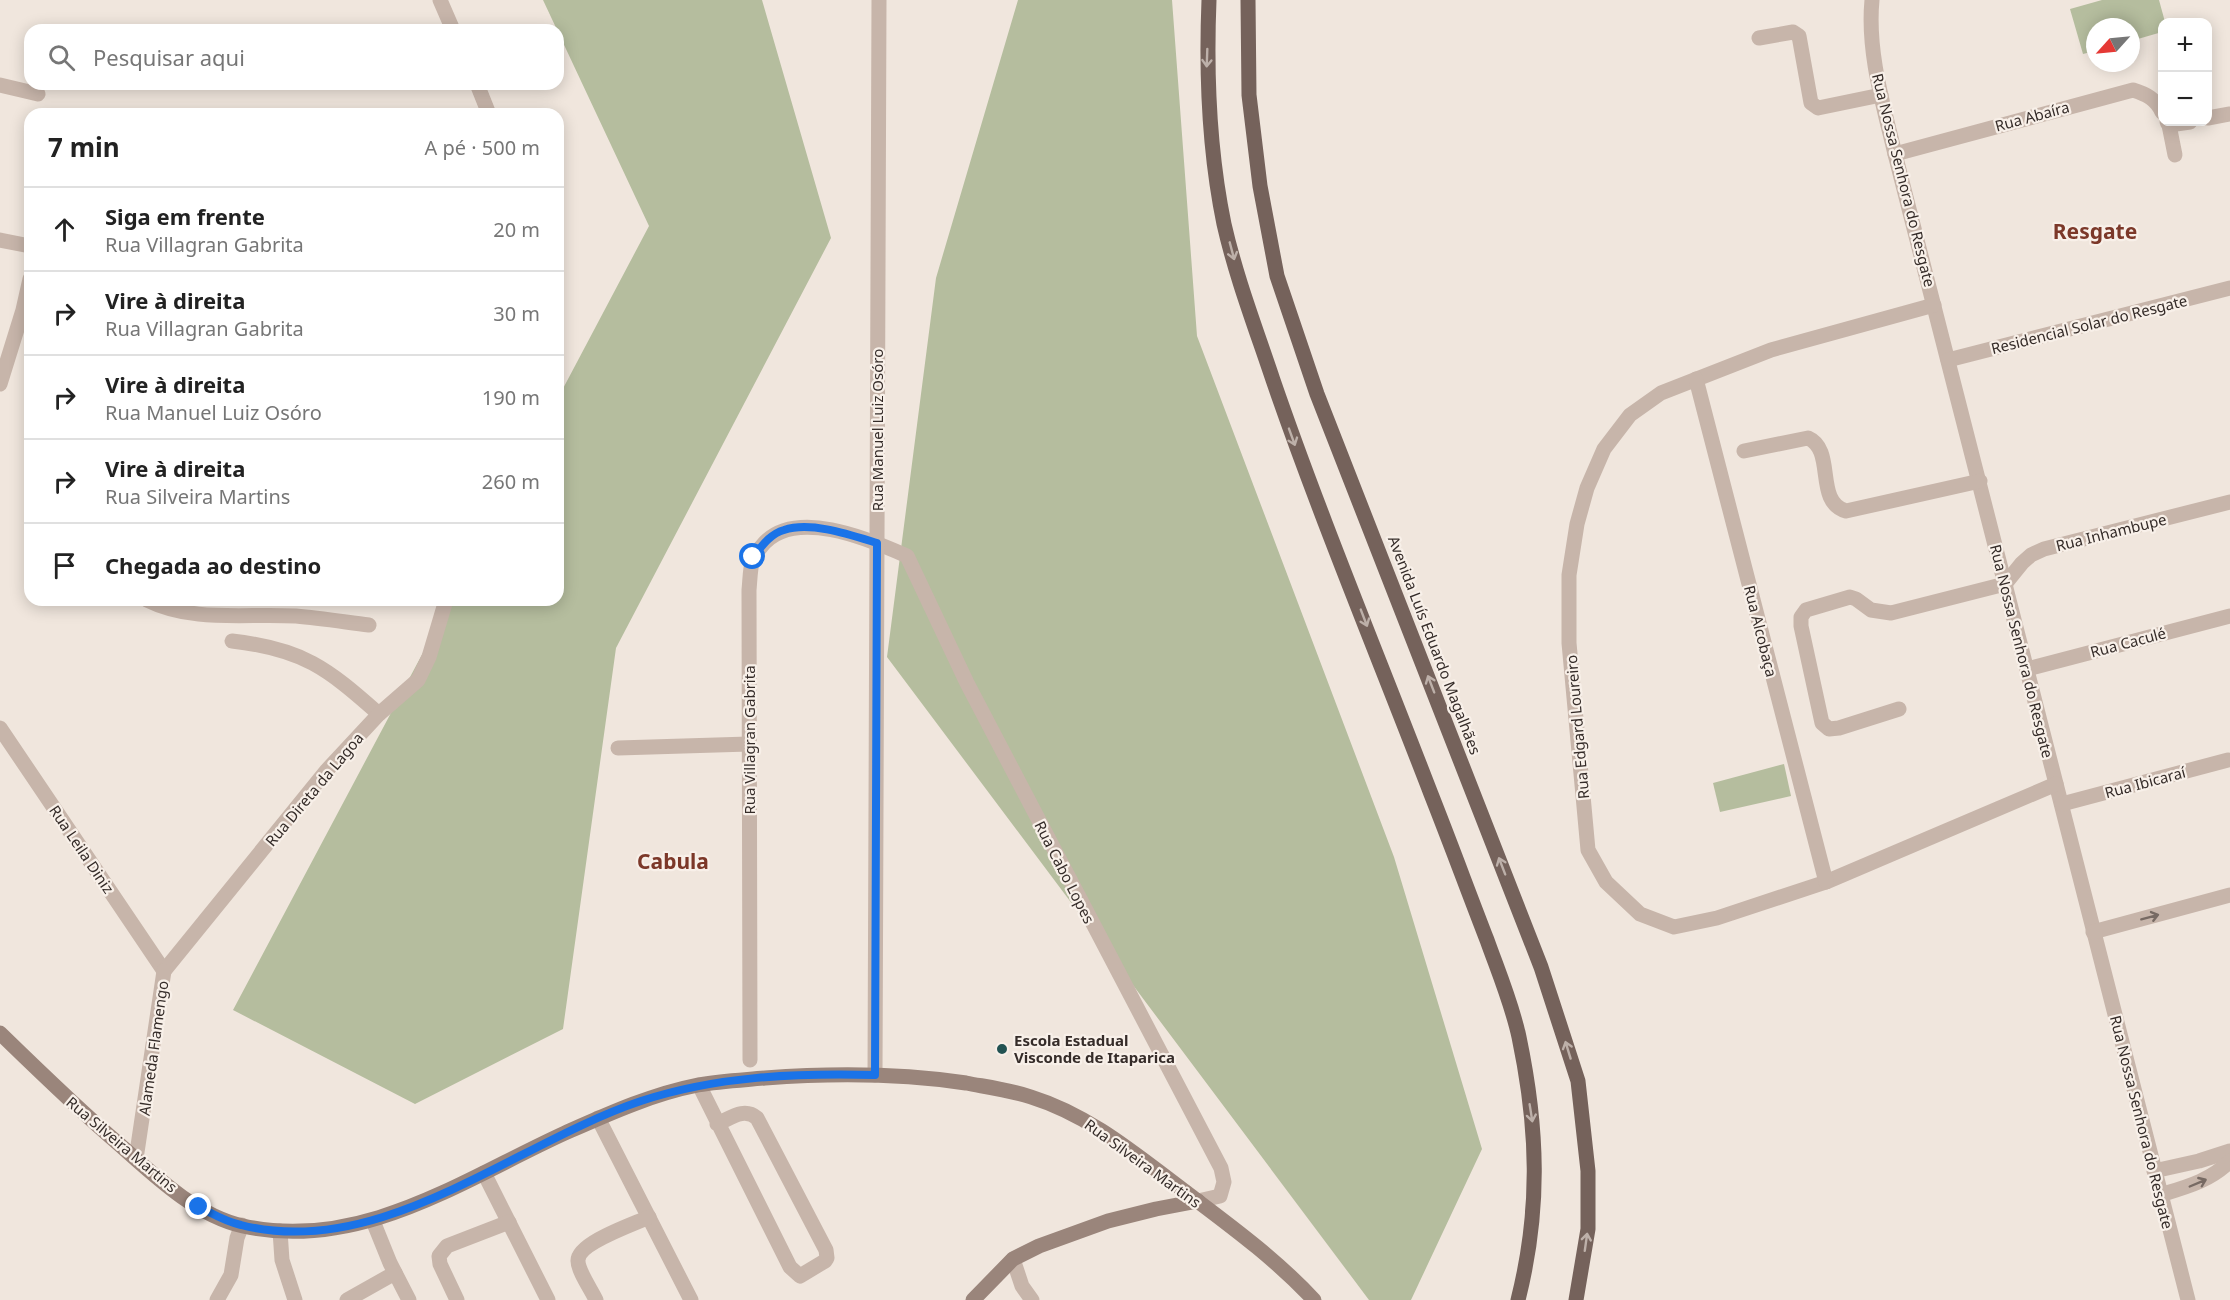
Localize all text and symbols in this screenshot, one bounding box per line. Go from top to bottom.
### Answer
north arrow [2086,18,2140,72]
map controls [2158,18,2212,126]
button: + [2158,18,2212,72]
search box [24,24,564,90]
icon: search [45,41,78,74]
text: Pesquisar aqui [93,42,245,72]
one-way arrow [1202,48,1213,68]
street label: Rua Nossa Senhora do Resgate [1868,71,1940,289]
button: − [2158,72,2212,126]
street label: Rua Abaíra [1993,96,2071,136]
text: 7 min [48,129,120,165]
text: A pé · 500 m [424,134,540,161]
text: Siga em frente [105,201,265,231]
icon: ahead [48,213,81,246]
text: 20 m [493,216,540,243]
district label: Resgate [2053,217,2137,245]
text: Rua Villagran Gabrita [105,231,304,258]
one-way arrow [1227,242,1238,261]
text: Vire à direita [105,285,245,315]
street label: Residencial Solar do Resgate [1989,290,2189,358]
icon: right [48,297,81,330]
text: 30 m [493,300,540,327]
text: Rua Villagran Gabrita [105,315,304,342]
street label: Rua Manuel Luiz Osóro [867,349,887,511]
text: Vire à direita [105,369,245,399]
icon: right [48,381,81,414]
text: 190 m [482,384,540,411]
text: Rua Manuel Luiz Osóro [105,399,322,426]
one-way arrow [1288,427,1299,446]
text: Vire à direita [105,453,245,483]
icon: right [48,465,81,498]
text: 260 m [482,468,540,495]
text: Rua Silveira Martins [105,483,290,510]
street label: Rua Inhambupe [2054,509,2168,555]
street label: Avenida Luís Eduardo Magalhães [1384,533,1486,757]
street label: Rua Nossa Senhora do Resgate [1986,542,2058,760]
route start [739,543,765,569]
icon: arrive [48,549,81,582]
text: Chegada ao destino [105,550,321,580]
street label: Rua Alcobaça [1740,583,1782,679]
one-way arrow [1359,608,1370,627]
street label: Rua Caculé [2088,622,2168,662]
street label: Rua Edgard Loureiro [1561,654,1593,800]
street label: Rua Villagran Gabrita [739,665,759,815]
one-way arrow [1425,676,1436,694]
street label: Rua Direta da Lagoa [261,728,367,850]
street label: Rua Ibicaraí [2102,761,2189,802]
street label: Rua Leila Diniz [45,801,119,897]
street label: Rua Cabo Lopes [1030,817,1100,927]
district label: Cabula [637,847,709,875]
one-way arrow [1496,858,1507,876]
one-way arrow [2140,910,2159,922]
street label: Alameda Flamengo [134,979,172,1117]
street label: Rua Nossa Senhora do Resgate [2106,1013,2178,1231]
place label: Escola Estadual Visconde de Itaparica [1014,1030,1175,1067]
one-way arrow [1562,1041,1573,1060]
marker: Escola Estadual Visconde de Itaparica [995,1042,1009,1056]
street label: Rua Silveira Martins [62,1092,182,1196]
one-way arrow [1525,1103,1536,1123]
street label: Rua Silveira Martins [1081,1114,1205,1212]
one-way arrow [2188,1177,2206,1188]
route end [185,1193,211,1219]
one-way arrow [1581,1233,1592,1253]

